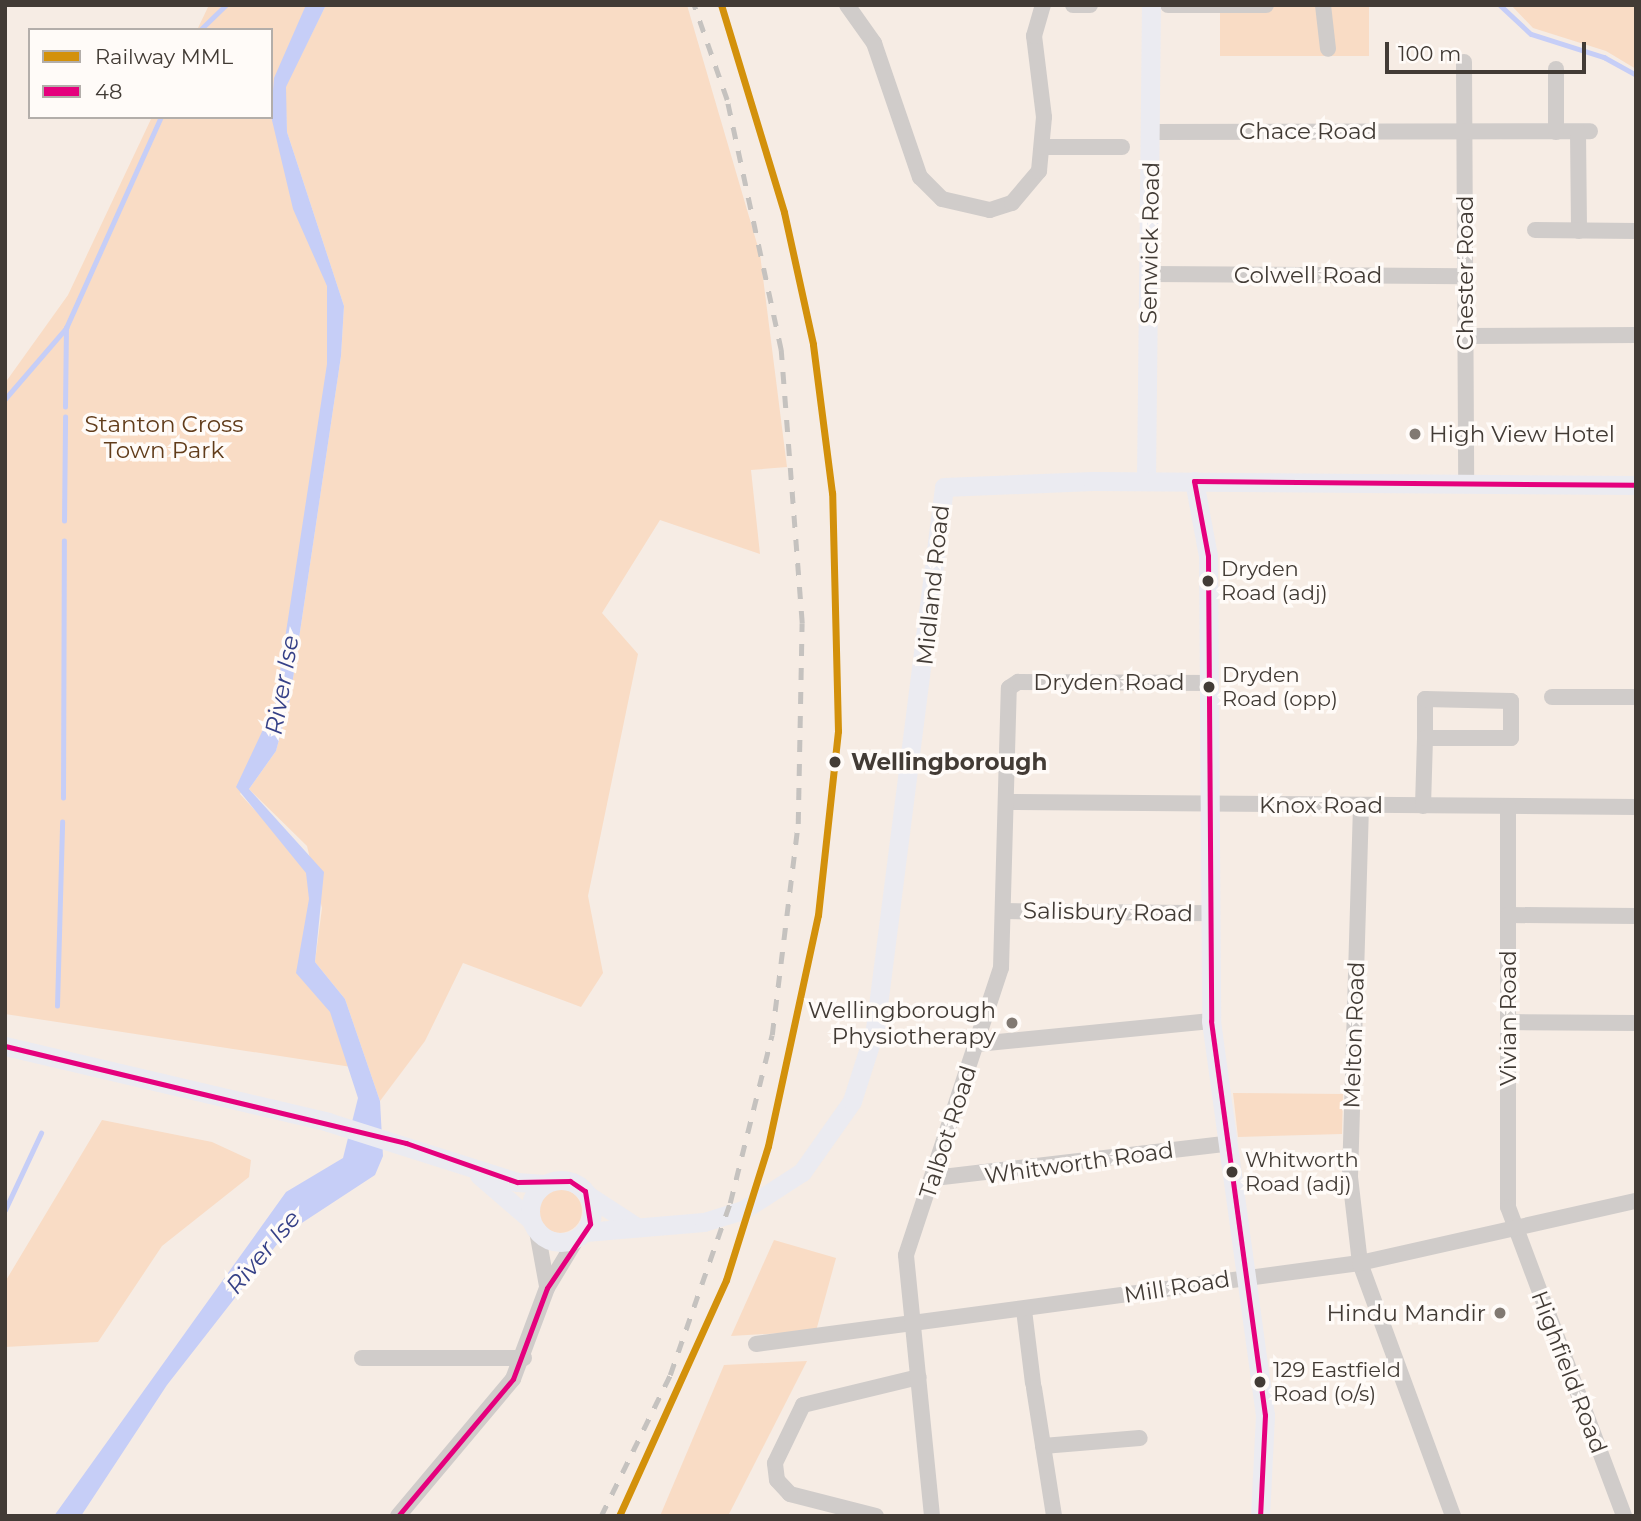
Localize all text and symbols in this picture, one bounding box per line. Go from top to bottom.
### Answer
legend [28,28,273,119]
scale bar [1389,28,1590,72]
text: 100 m [1398,41,1461,66]
text: Railway MML [95,44,233,69]
text: 48 [95,79,123,104]
street label: Chace Road [1239,117,1377,145]
street label: Senwick Road [1135,162,1165,324]
street label: Chester Road [1451,195,1479,351]
street label: Colwell Road [1234,261,1382,289]
park label: Stanton Cross Town Park [84,410,244,464]
place label: High View Hotel [1429,420,1615,448]
marker: High View Hotel [1407,426,1423,442]
street label: Midland Road [911,504,955,666]
place label: Dryden Road (adj) [1221,556,1328,606]
marker: Dryden Road (adj) [1201,574,1215,588]
water label: River Ise [259,633,305,737]
place label: Dryden Road (opp) [1222,662,1338,712]
street label: Dryden Road [1033,668,1185,696]
marker: Dryden Road (opp) [1202,680,1216,694]
place label: Wellingborough [851,748,1047,776]
marker: Wellingborough [825,752,845,772]
street label: Knox Road [1259,791,1383,819]
street label: Salisbury Road [1023,897,1193,927]
street label: Vivian Road [1494,950,1522,1086]
street label: Melton Road [1338,961,1370,1109]
place label: Wellingborough Physiotherapy [808,996,996,1050]
marker: Wellingborough Physiotherapy [1002,1013,1022,1033]
street label: Talbot Road [914,1062,982,1202]
street label: Whitworth Road [983,1136,1175,1190]
place label: Whitworth Road (adj) [1245,1147,1359,1197]
marker: Whitworth Road (adj) [1225,1165,1239,1179]
water label: River Ise [220,1204,306,1300]
street label: Mill Road [1122,1265,1232,1309]
street label: Highfield Road [1525,1287,1613,1457]
place label: Hindu Mandir [1326,1299,1486,1327]
marker: Hindu Mandir [1492,1305,1508,1321]
place label: 129 Eastfield Road (o/s) [1273,1357,1401,1407]
marker: 129 Eastfield Road (o/s) [1253,1375,1267,1389]

